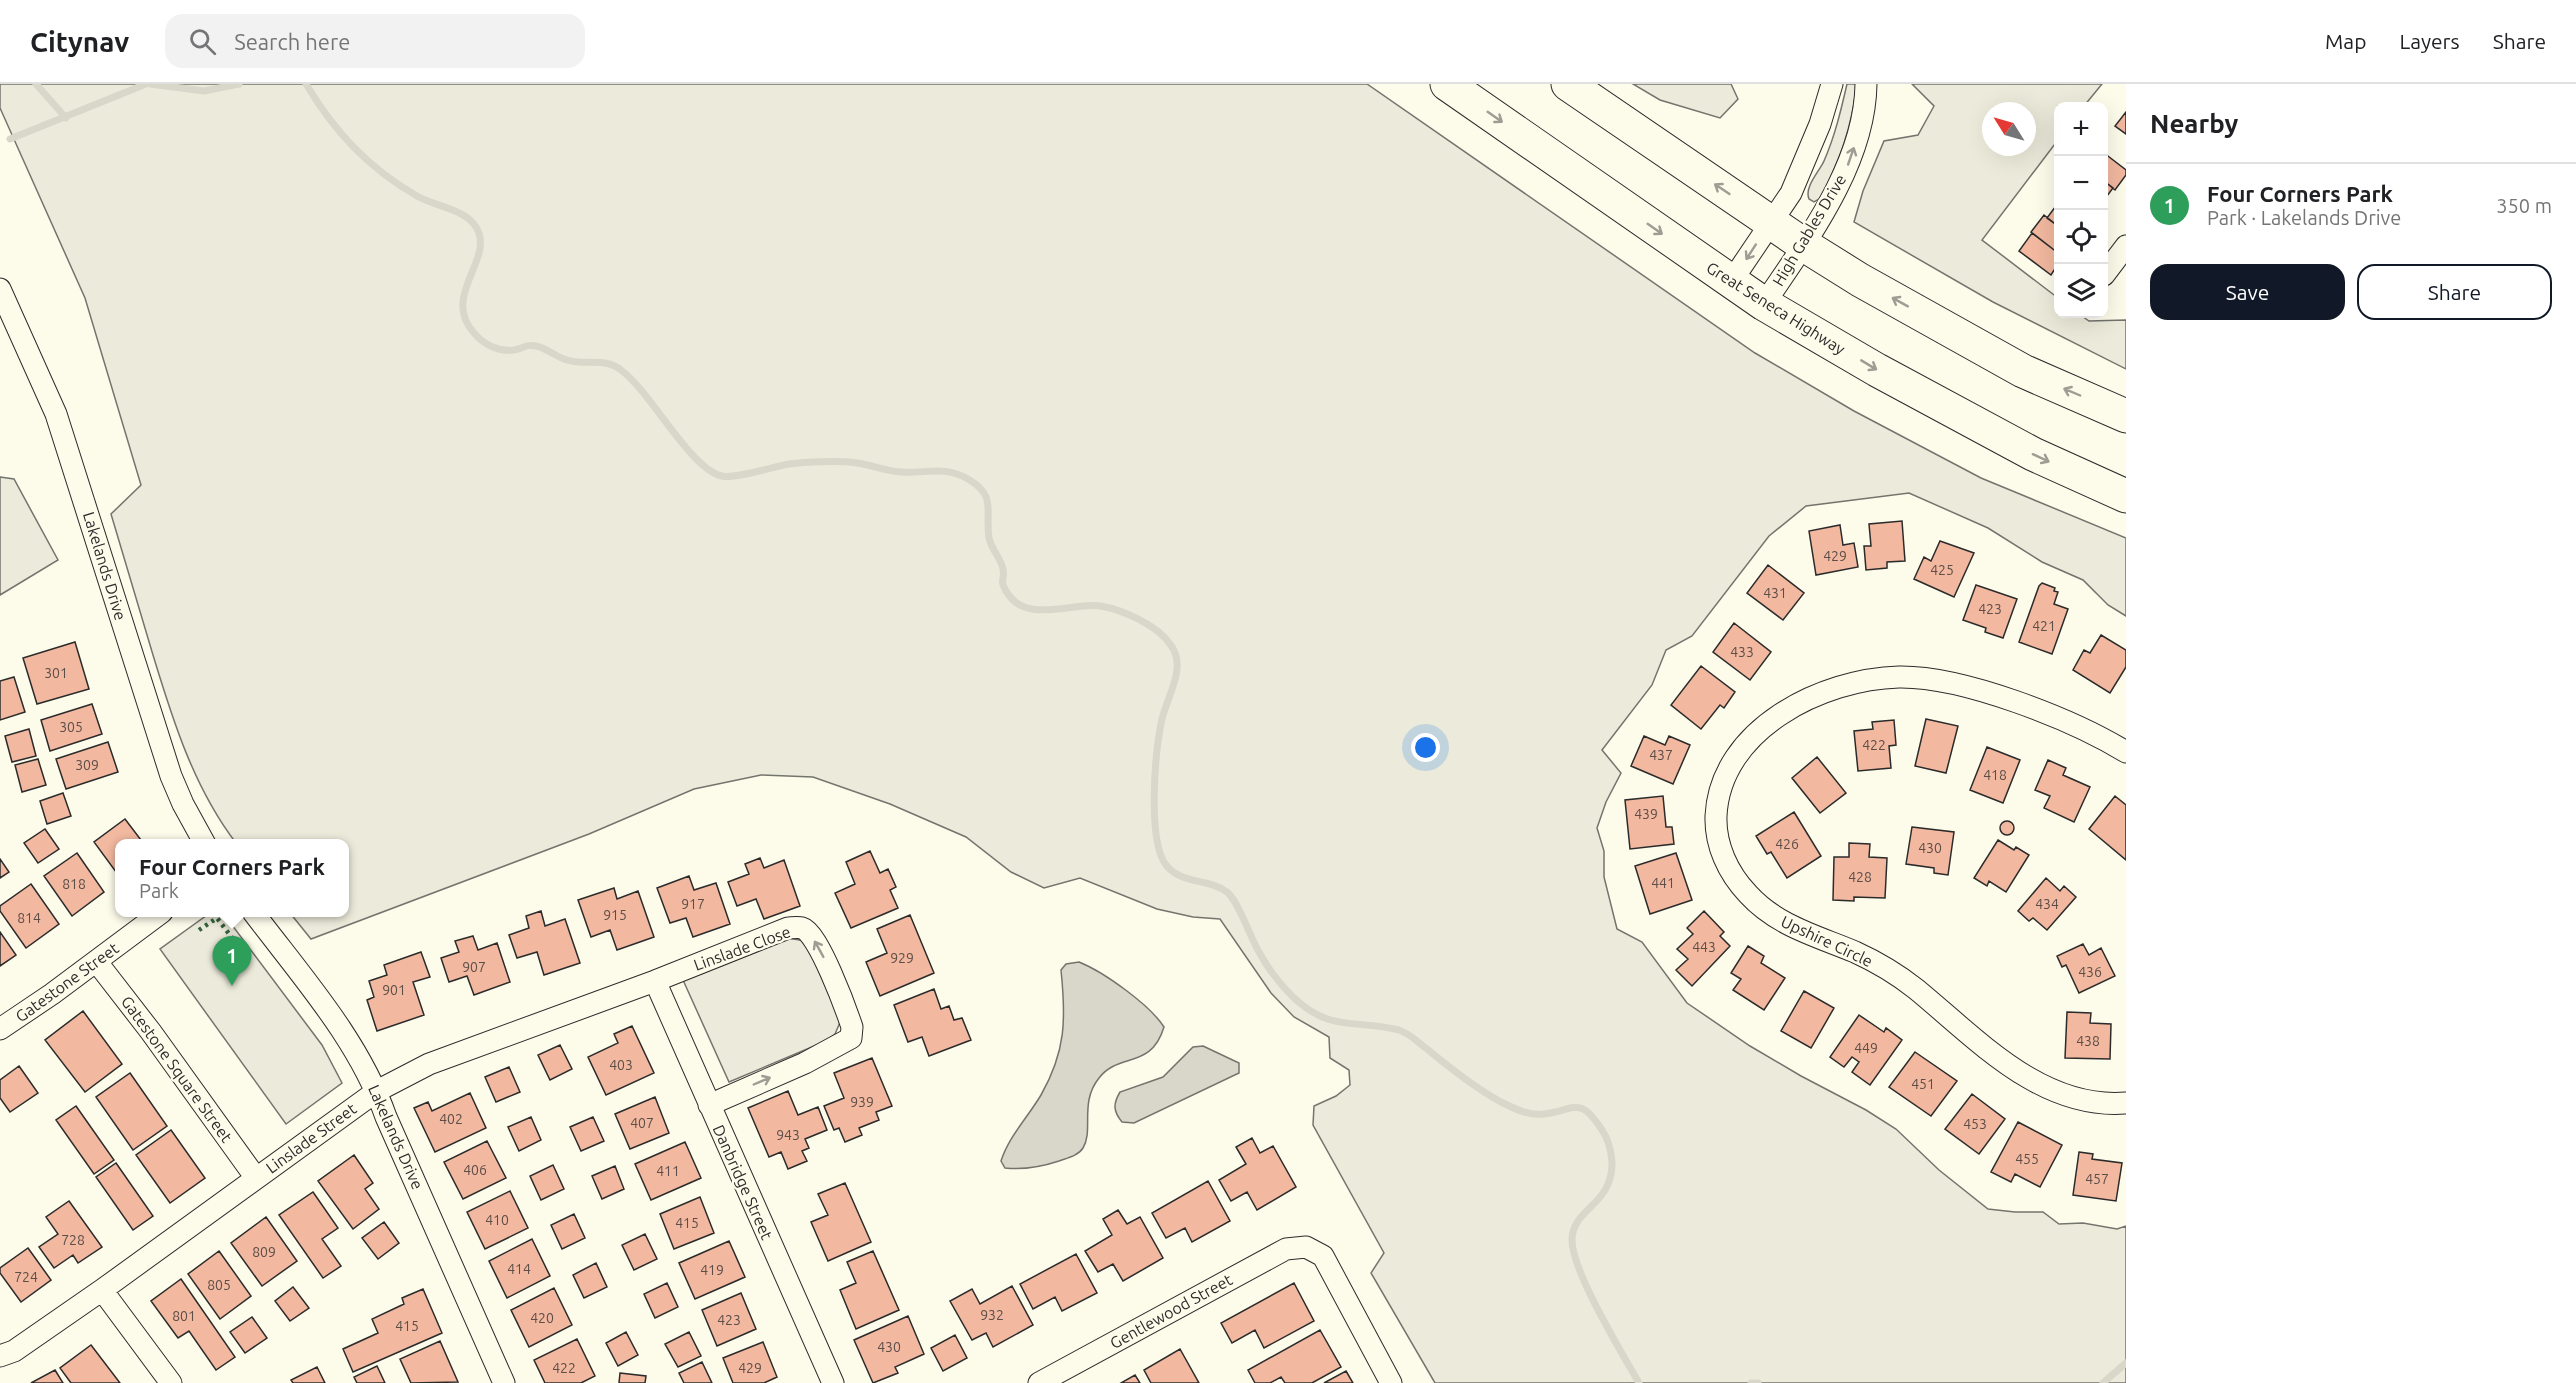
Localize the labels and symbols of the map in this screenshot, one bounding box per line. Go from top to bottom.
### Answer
north arrow [1982,102,2036,156]
one-way arrow [1486,111,1503,123]
one-way arrow [1846,147,1857,166]
street label: High Gables Drive [1769,171,1849,289]
one-way arrow [1714,183,1730,195]
one-way arrow [1646,223,1662,235]
one-way arrow [1744,243,1756,260]
street label: Great Seneca Highway [1703,258,1849,358]
one-way arrow [1892,296,1909,308]
one-way arrow [1860,360,1877,372]
one-way arrow [2064,386,2082,397]
one-way arrow [2031,452,2049,464]
street label: Lakelands Drive [80,510,130,622]
house number: 429 [1823,548,1847,564]
house number: 425 [1930,562,1954,578]
house number: 431 [1763,585,1787,601]
house number: 423 [1978,601,2002,617]
house number: 421 [2032,618,2056,634]
house number: 433 [1730,644,1754,660]
house number: 301 [44,665,68,681]
house number: 305 [59,719,83,735]
your location [1411,733,1440,762]
house number: 422 [1862,737,1886,753]
house number: 437 [1649,747,1673,763]
house number: 309 [75,757,99,773]
house number: 418 [1983,767,2007,783]
house number: 439 [1634,806,1658,822]
house number: 426 [1775,836,1799,852]
house number: 430 [1918,840,1942,856]
house number: 428 [1848,869,1872,885]
house number: 441 [1651,875,1675,891]
house number: 818 [62,876,86,892]
house number: 917 [681,896,705,912]
house number: 434 [2035,896,2059,912]
house number: 915 [603,907,627,923]
house number: 814 [17,910,41,926]
street label: Upshire Circle [1778,912,1876,970]
street label: Linslade Close [691,922,793,974]
pin: 1 [212,936,252,986]
street label: Gatestone Street [12,938,123,1025]
house number: 443 [1692,939,1716,955]
one-way arrow [813,941,825,958]
house number: 929 [890,950,914,966]
house number: 907 [462,959,486,975]
house number: 436 [2078,964,2102,980]
house number: 901 [382,982,406,998]
street label: Gatestone Square Street [118,992,237,1146]
house number: 438 [2076,1033,2100,1049]
house number: 449 [1854,1040,1878,1056]
house number: 403 [609,1057,633,1073]
one-way arrow [753,1075,771,1087]
house number: 451 [1911,1076,1935,1092]
street label: Lakelands Drive [365,1082,427,1192]
house number: 939 [850,1094,874,1110]
street label: Linslade Street [262,1099,360,1177]
house number: 402 [439,1111,463,1127]
house number: 407 [630,1115,654,1131]
house number: 453 [1963,1116,1987,1132]
street label: Danbridge Street [710,1122,777,1243]
house number: 943 [776,1127,800,1143]
house number: 455 [2015,1151,2039,1167]
house number: 406 [463,1162,487,1178]
house number: 411 [656,1163,680,1179]
house number: 457 [2085,1171,2109,1187]
house number: 410 [485,1212,509,1228]
house number: 415 [675,1215,699,1231]
house number: 728 [61,1232,85,1248]
house number: 809 [252,1244,276,1260]
house number: 414 [507,1261,531,1277]
house number: 419 [700,1262,724,1278]
house number: 724 [14,1269,38,1285]
street label: Gentlewood Street [1107,1270,1236,1352]
house number: 805 [207,1277,231,1293]
house number: 932 [980,1307,1004,1323]
house number: 801 [172,1308,196,1324]
house number: 420 [530,1310,554,1326]
house number: 423 [717,1312,741,1328]
house number: 415 [395,1318,419,1334]
house number: 430 [877,1339,901,1355]
house number: 422 [552,1360,576,1376]
house number: 429 [738,1360,762,1376]

